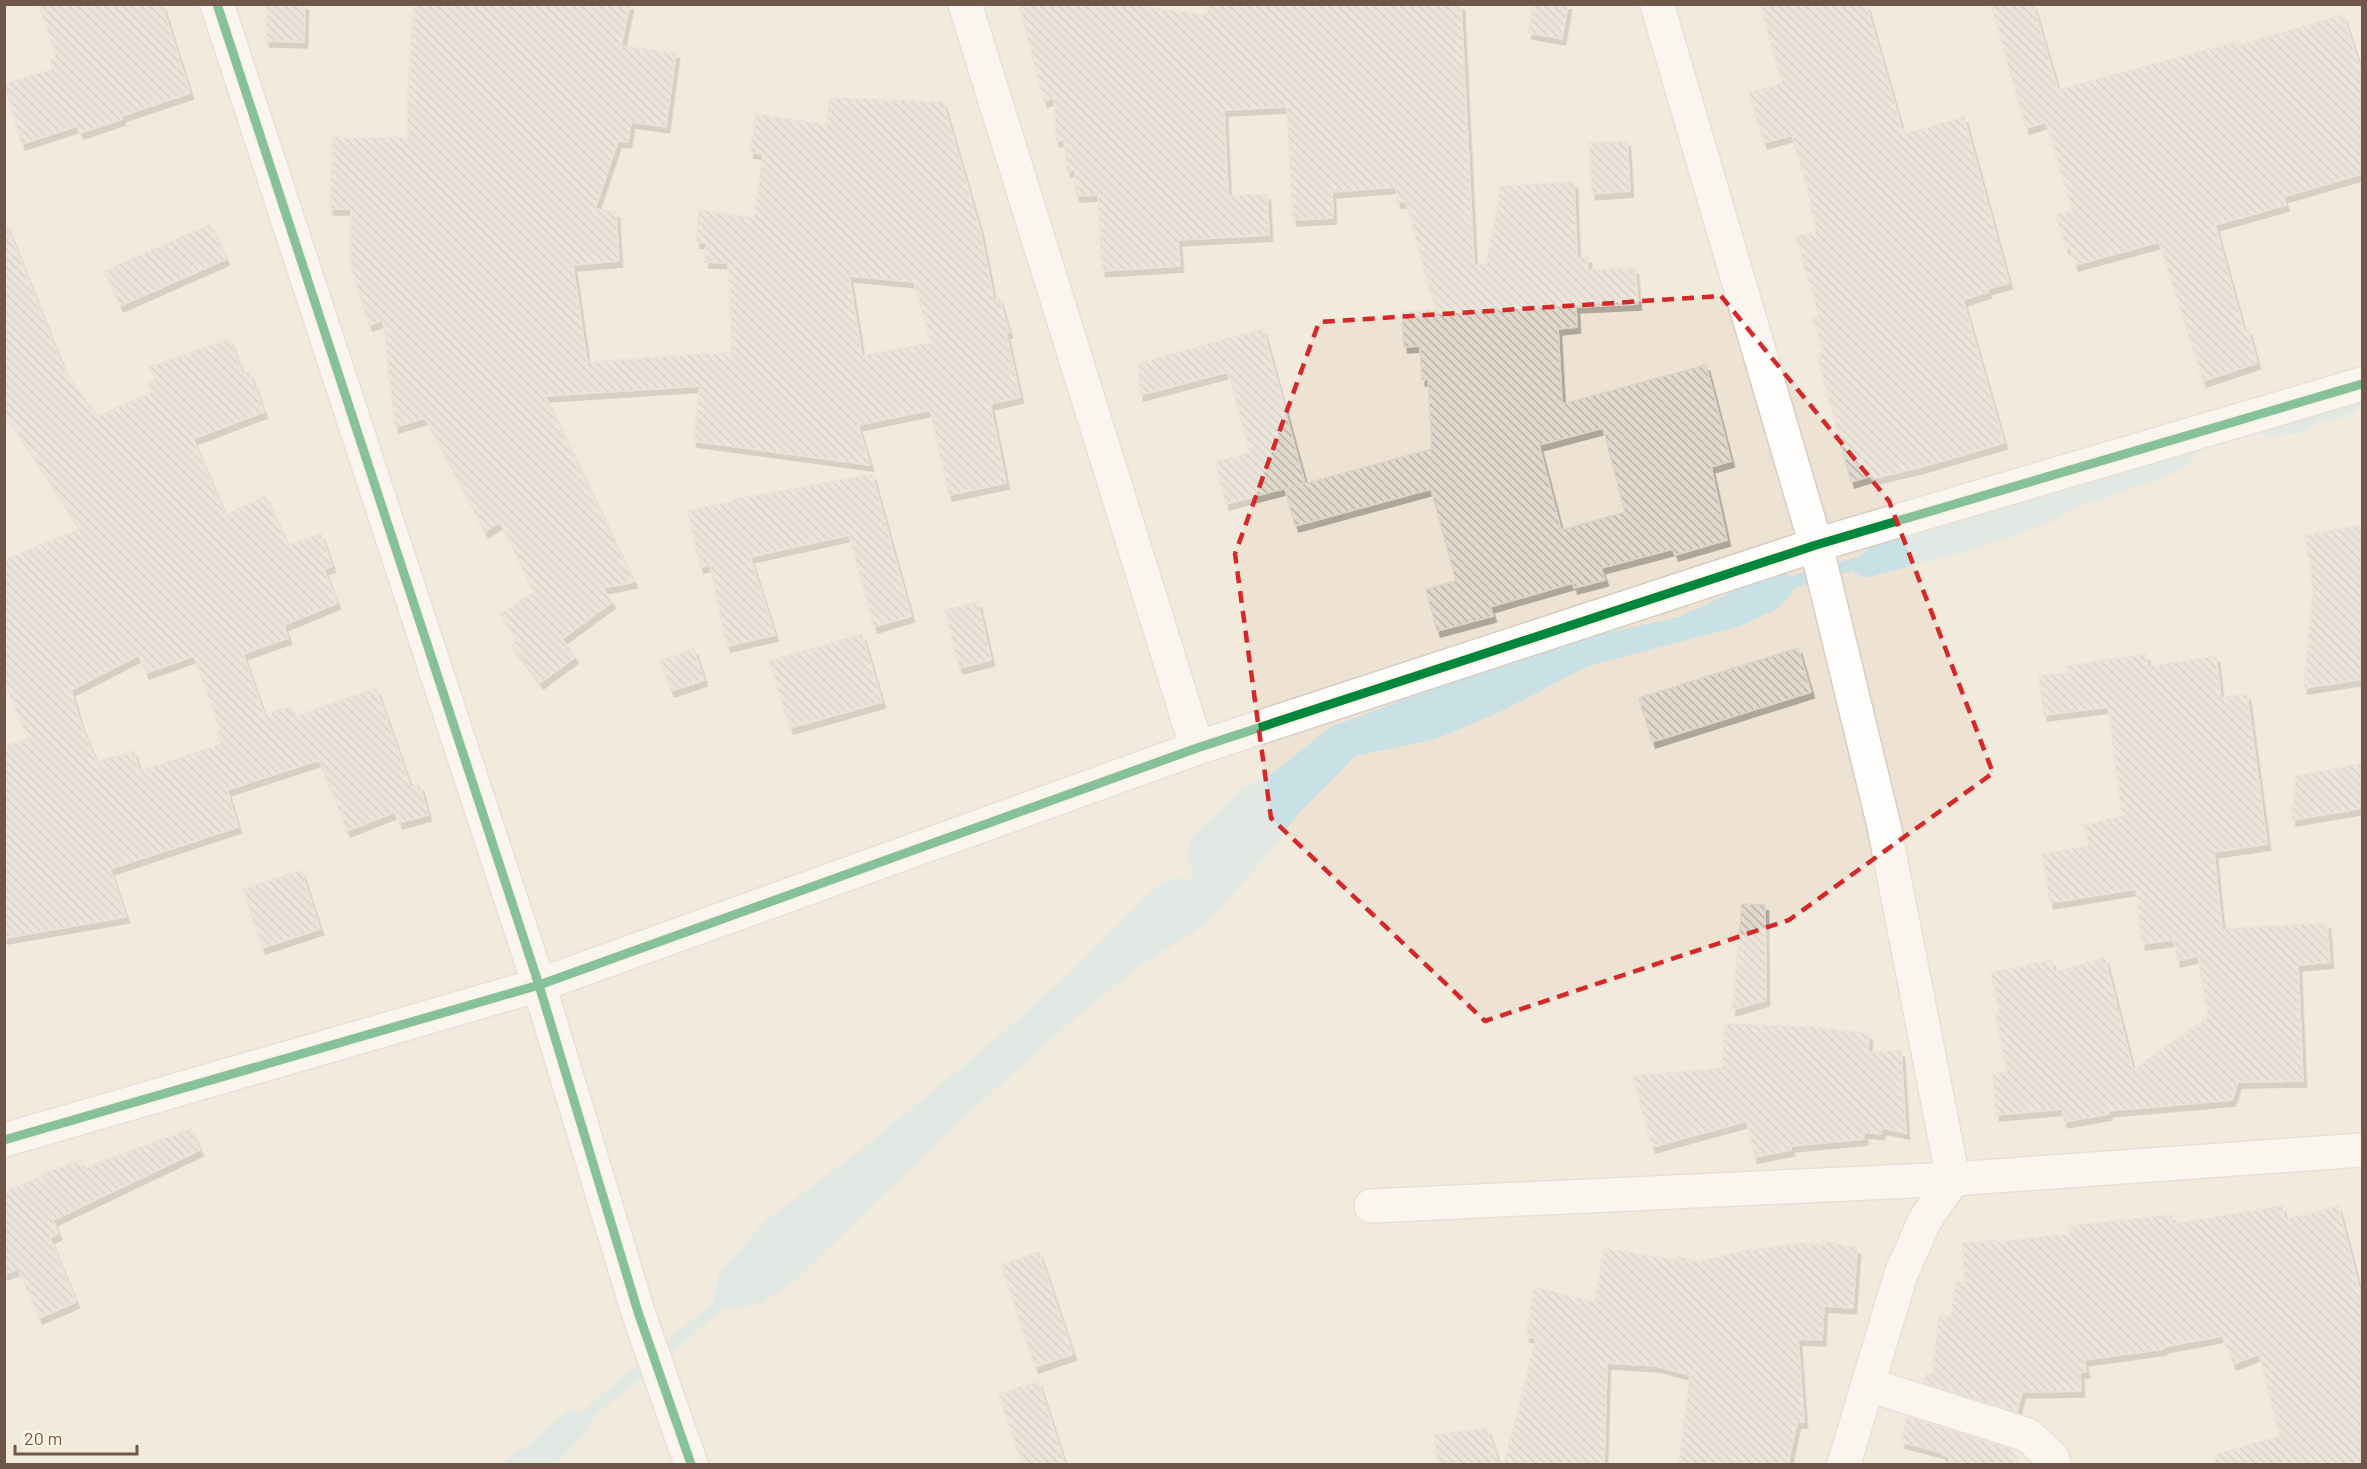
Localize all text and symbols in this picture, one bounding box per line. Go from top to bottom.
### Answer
scale bar [15,1418,136,1456]
text: 20 m [24,1427,62,1449]

